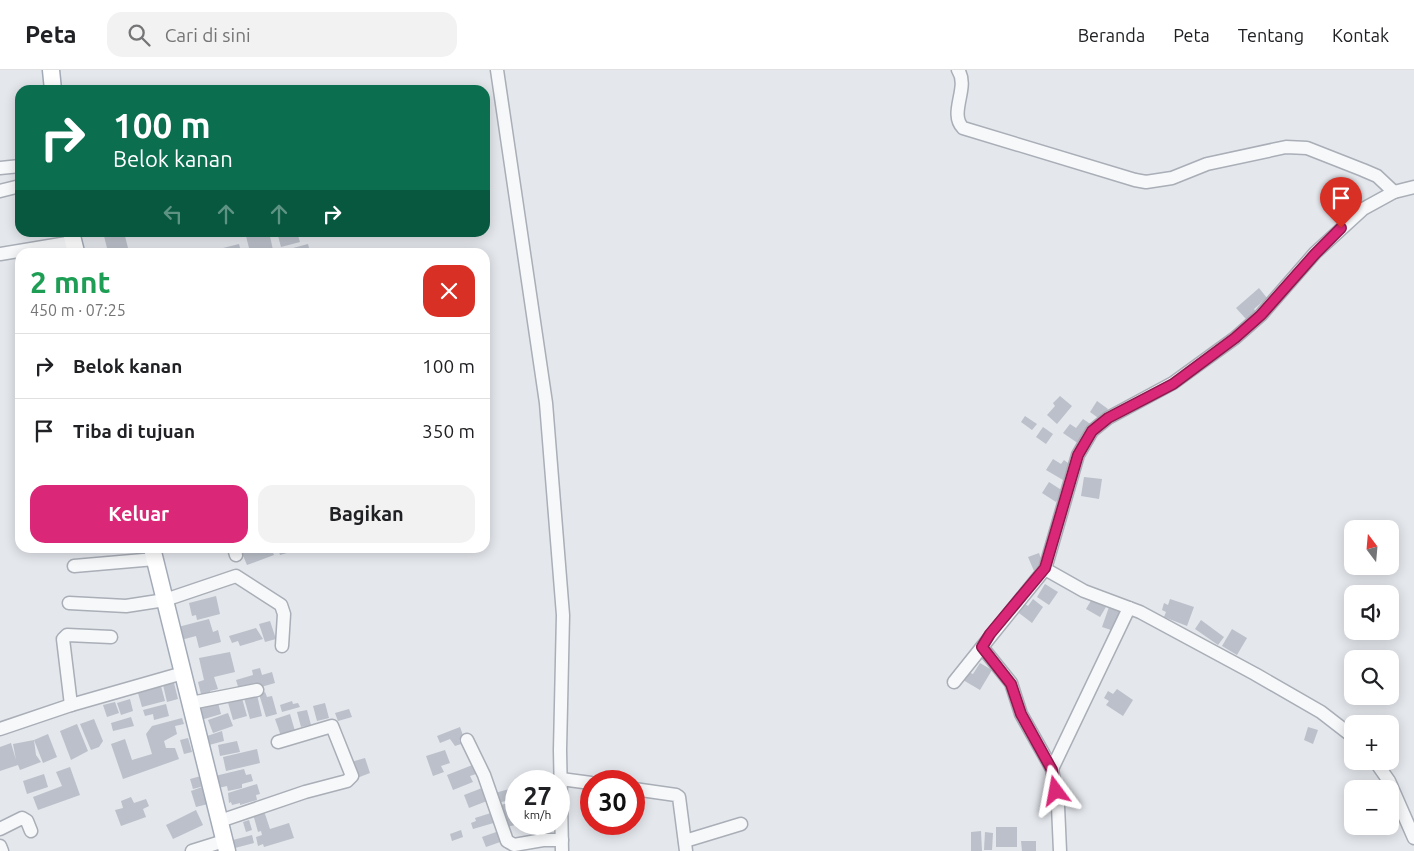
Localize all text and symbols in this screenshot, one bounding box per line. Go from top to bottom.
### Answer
search box [107,12,457,57]
text: Peta [25,21,77,48]
icon: search [125,21,153,49]
text: Cari di sini [165,24,251,46]
text: Beranda [1078,25,1145,45]
text: Peta [1173,25,1210,45]
text: Tentang [1238,25,1304,45]
text: Kontak [1332,25,1389,45]
icon: right [30,105,95,170]
text: 100 m [113,105,211,145]
text: Belok kanan [113,146,233,171]
pin [1320,177,1362,228]
icon: arrive [1327,184,1355,212]
icon: left [159,200,187,228]
icon: ahead [212,200,240,228]
icon: ahead [265,200,293,228]
icon: right [318,200,346,228]
text: 2 mnt [30,265,110,299]
button: close [423,265,475,317]
text: 450 m · 07:25 [30,301,126,319]
icon: right [30,352,58,380]
text: Belok kanan [73,355,182,377]
text: 100 m [422,355,475,377]
icon: arrive [30,417,58,445]
text: Tiba di tujuan [73,420,195,442]
text: 350 m [422,420,475,442]
button: Keluar [30,485,248,543]
button: Bagikan [258,485,475,543]
north arrow [1344,520,1399,575]
map controls [1344,520,1399,835]
button: sound [1344,585,1399,640]
button: search [1344,650,1399,705]
button: + [1344,715,1399,770]
position arrow [1029,764,1081,816]
speed limit sign: 30 [580,770,645,835]
button: − [1344,780,1399,835]
text: 27 [523,782,552,810]
text: km/h [524,808,551,821]

